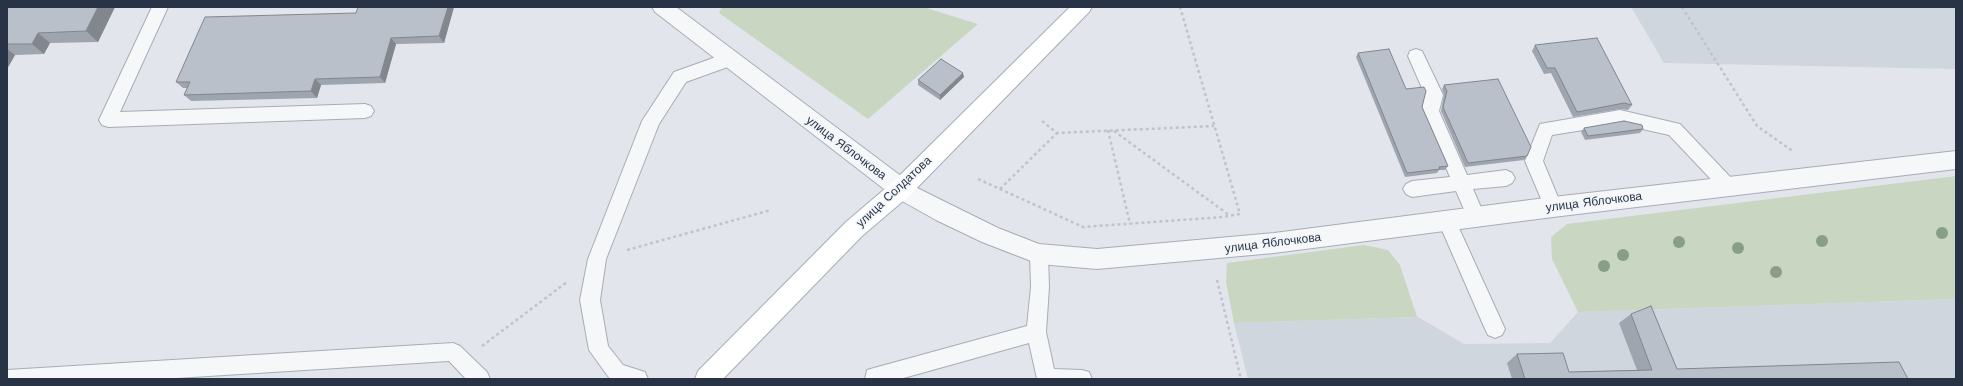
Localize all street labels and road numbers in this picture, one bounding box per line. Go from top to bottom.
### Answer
street label: улица Яблочкова [803,113,889,183]
street label: улица Солдатова [853,153,935,231]
street label: улица Яблочкова [1545,189,1643,215]
street label: улица Яблочкова [1224,230,1322,256]

